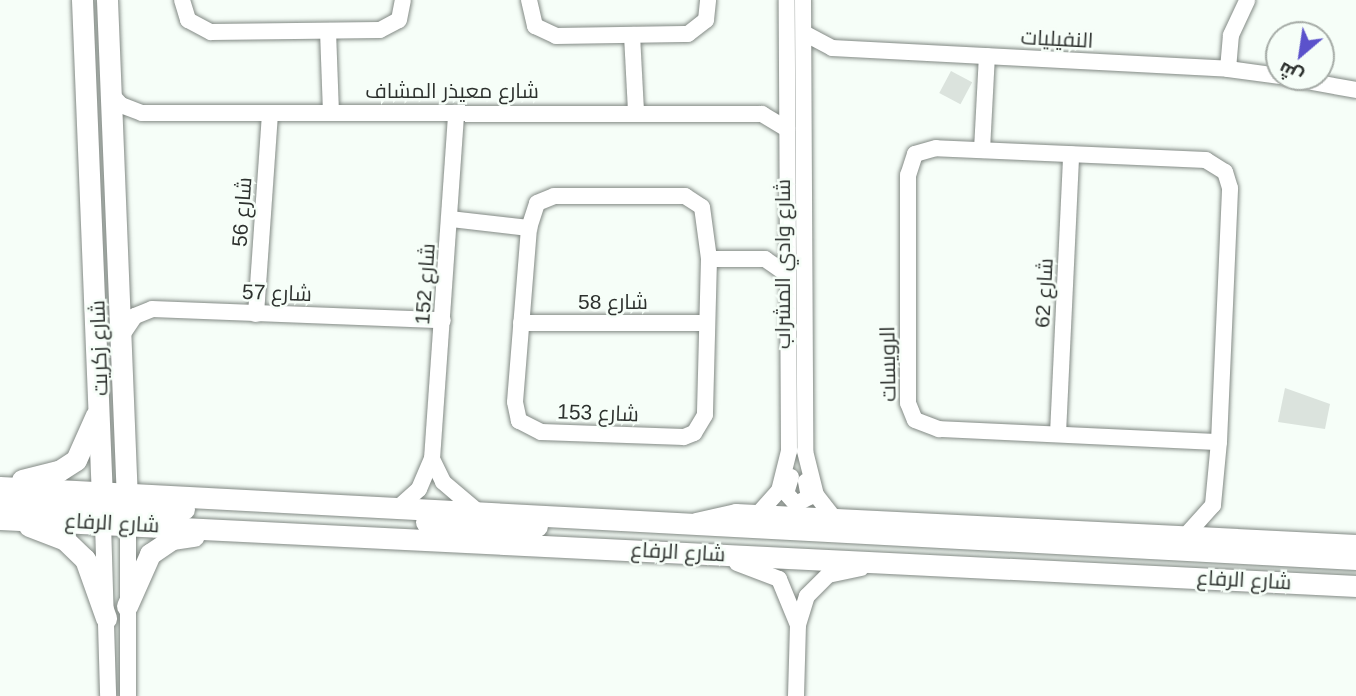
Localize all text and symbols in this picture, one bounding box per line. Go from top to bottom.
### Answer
north arrow [1265,21,1335,91]
street label: النفيليات [1020,25,1094,53]
text: ش [1275,58,1306,88]
street label: شارع معيذر المشاف [365,78,539,104]
street label: شارع 56 [227,176,257,248]
street label: شارع وادي المشراب [770,179,796,349]
street label: شارع 152 [410,242,440,326]
street label: شارع 62 [1030,257,1058,329]
street label: شارع 57 [242,279,312,307]
street label: شارع 58 [578,289,648,315]
street label: شارع زكريت [85,300,113,396]
street label: الرويسات [875,326,901,402]
street label: شارع 153 [557,399,639,427]
street label: شارع الرفاع [64,508,160,538]
street label: شارع الرفاع [630,537,726,567]
street label: شارع الرفاع [1196,565,1292,595]

